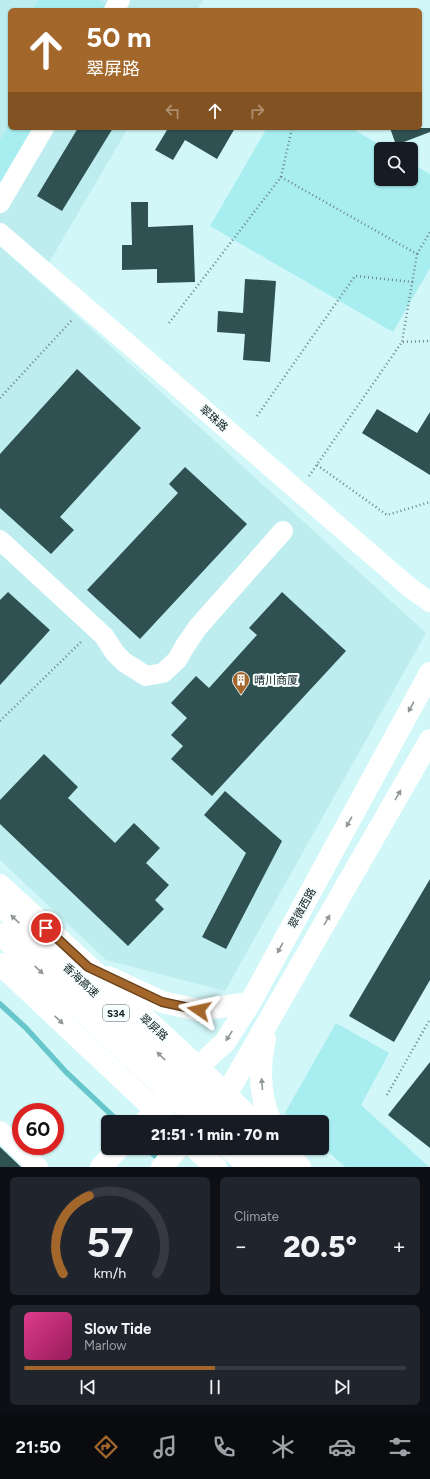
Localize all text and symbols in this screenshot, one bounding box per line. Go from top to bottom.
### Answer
text: 50 m [86,20,152,54]
icon: ahead [20,24,72,76]
text: 翠屏路 [86,58,140,80]
icon: left [162,100,184,122]
icon: ahead [204,100,226,122]
icon: right [246,100,268,122]
map controls [374,142,418,186]
button: search [374,142,418,186]
street label: 翠珠路 [197,403,230,434]
building icon: 晴川商厦 [231,670,251,695]
place label: 晴川商厦 [254,674,298,687]
one-way arrow [408,702,415,713]
one-way arrow [395,789,402,801]
one-way arrow [346,816,352,827]
street label: 翠微西路 [286,886,319,931]
pin [29,911,63,945]
one-way arrow [10,915,21,924]
one-way arrow [323,915,330,926]
icon: arrive [35,917,57,939]
one-way arrow [277,942,283,954]
street label: 香海高速 [60,961,101,1000]
one-way arrow [34,965,44,975]
position arrow [178,989,220,1031]
road number: S34 [103,1005,129,1021]
street label: 翠屏路 [137,1012,170,1043]
one-way arrow [54,1015,64,1025]
one-way arrow [225,1030,233,1041]
one-way arrow [156,1051,166,1061]
one-way arrow [258,1078,265,1090]
speed limit sign: 60 [12,1103,64,1155]
text: 21:51 · 1 min · 70 m [151,1126,279,1144]
text: Climate [234,1209,279,1224]
text: 57 [86,1217,134,1267]
text: 20.5° [283,1228,357,1265]
text: − [234,1233,248,1260]
text: + [392,1233,406,1260]
text: km/h [94,1264,126,1282]
text: Slow Tide [84,1320,151,1338]
text: Marlow [84,1338,126,1353]
icon: previous [77,1376,99,1398]
icon: pause [204,1376,226,1398]
icon: next [331,1376,353,1398]
icon: directions [92,1433,120,1461]
icon: music [151,1433,179,1461]
icon: phone [210,1433,238,1461]
icon: climate [269,1433,297,1461]
icon: car [328,1433,356,1461]
icon: filters [386,1433,414,1461]
text: 21:50 [15,1436,61,1458]

